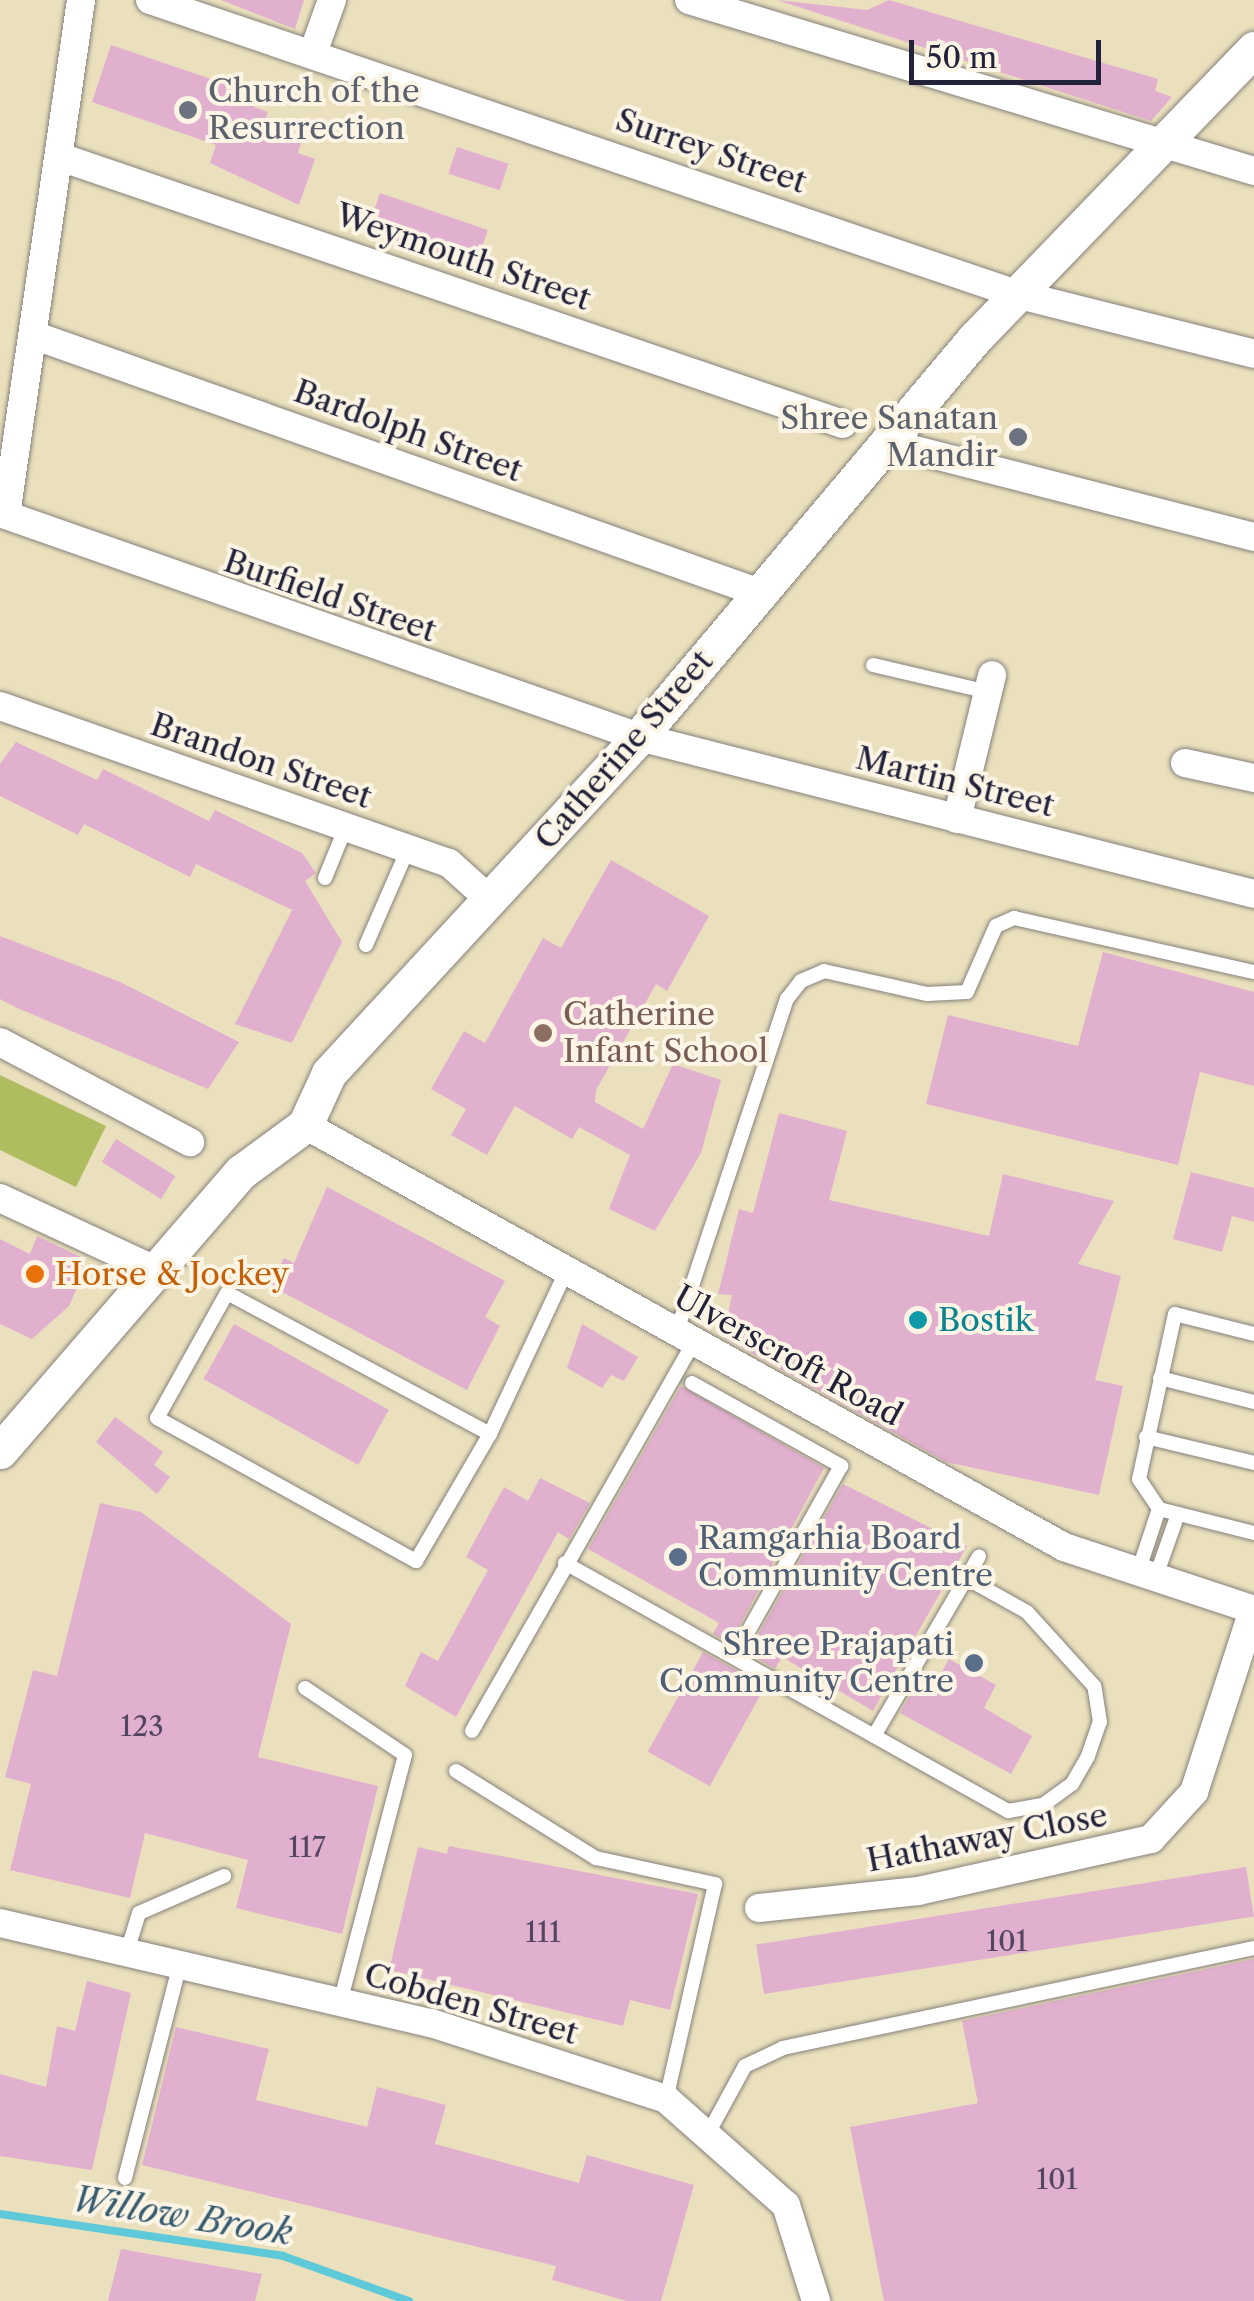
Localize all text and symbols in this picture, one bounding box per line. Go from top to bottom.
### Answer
scale bar [914,20,1106,82]
text: 50 m [926,39,997,76]
place label: Church of the Resurrection [208,73,420,148]
marker: Church of the Resurrection [177,99,199,121]
street label: Surrey Street [610,100,812,202]
street label: Weymouth Street [330,195,596,319]
street label: Bardolph Street [289,372,527,490]
place label: Shree Sanatan Mandir [780,400,998,475]
marker: Shree Sanatan Mandir [1007,426,1029,448]
street label: Burfield Street [219,542,441,650]
street label: Catherine Street [527,643,721,857]
street label: Brandon Street [146,705,376,817]
street label: Martin Street [852,739,1058,825]
place label: Catherine Infant School [563,996,768,1071]
marker: Catherine Infant School [532,1022,554,1044]
place label: Horse & Jockey [55,1255,289,1293]
marker: Horse & Jockey [24,1263,46,1285]
street label: Ulverscroft Road [667,1277,909,1435]
place label: Bostik [938,1301,1033,1339]
marker: Bostik [907,1309,929,1331]
place label: Ramgarhia Board Community Centre [698,1520,994,1595]
marker: Ramgarhia Board Community Centre [667,1546,689,1568]
place label: Shree Prajapati Community Centre [658,1626,954,1701]
marker: Shree Prajapati Community Centre [963,1652,985,1674]
house number: 123 [120,1709,164,1743]
street label: Hathaway Close [863,1796,1111,1880]
house number: 117 [288,1830,326,1864]
house number: 111 [525,1915,561,1949]
house number: 101 [986,1924,1028,1958]
street label: Cobden Street [360,1955,582,2053]
house number: 101 [1036,2162,1078,2196]
water label: Willow Brook [69,2178,295,2254]

